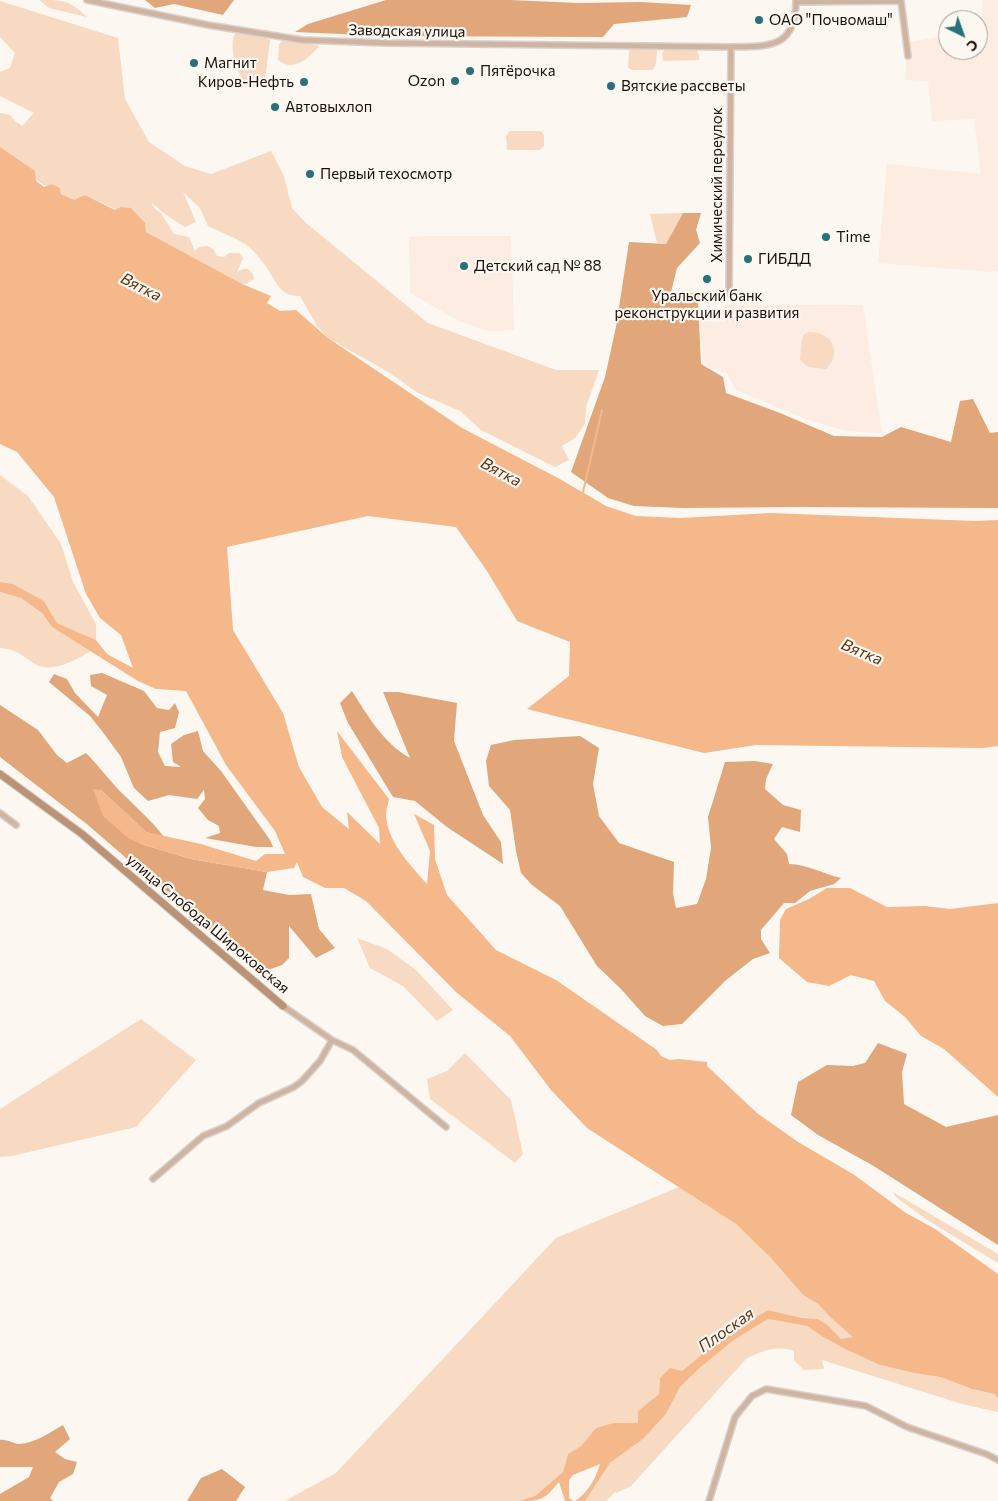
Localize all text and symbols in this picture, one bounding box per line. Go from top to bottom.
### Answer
north arrow [938,10,988,60]
place label: ОАО "Почвомаш" [769,11,893,29]
marker: ОАО "Почвомаш" [753,14,765,26]
street label: Заводская улица [348,21,466,41]
text: С [963,36,982,55]
place label: Магнит [204,54,257,72]
marker: Магнит [188,57,200,69]
place label: Пятёрочка [480,62,555,80]
marker: Пятёрочка [464,65,476,77]
place label: Ozon [408,72,445,90]
place label: Киров-Нефть [198,73,294,91]
marker: Ozon [449,75,461,87]
marker: Киров-Нефть [298,76,310,88]
place label: Вятские рассветы [621,77,746,95]
marker: Вятские рассветы [605,80,617,92]
place label: Автовыхлоп [285,98,372,116]
marker: Автовыхлоп [269,101,281,113]
street label: Химический переулок [708,107,726,263]
place label: Первый техосмотр [320,165,452,183]
marker: Первый техосмотр [304,168,316,180]
place label: Time [836,228,870,246]
marker: Time [820,231,832,243]
place label: ГИБДД [758,250,811,268]
marker: ГИБДД [742,253,754,265]
place label: Детский сад № 88 [474,257,602,275]
marker: Детский сад № 88 [458,260,470,272]
water label: Вятка [117,269,165,305]
marker: Уральский банк реконструкции и развития [701,273,713,285]
place label: Уральский банк реконструкции и развития [615,287,799,322]
water label: Вятка [477,453,525,491]
water label: Вятка [838,635,886,669]
street label: улица Слобода Широковская [123,851,293,997]
water label: Плоская [694,1304,758,1356]

